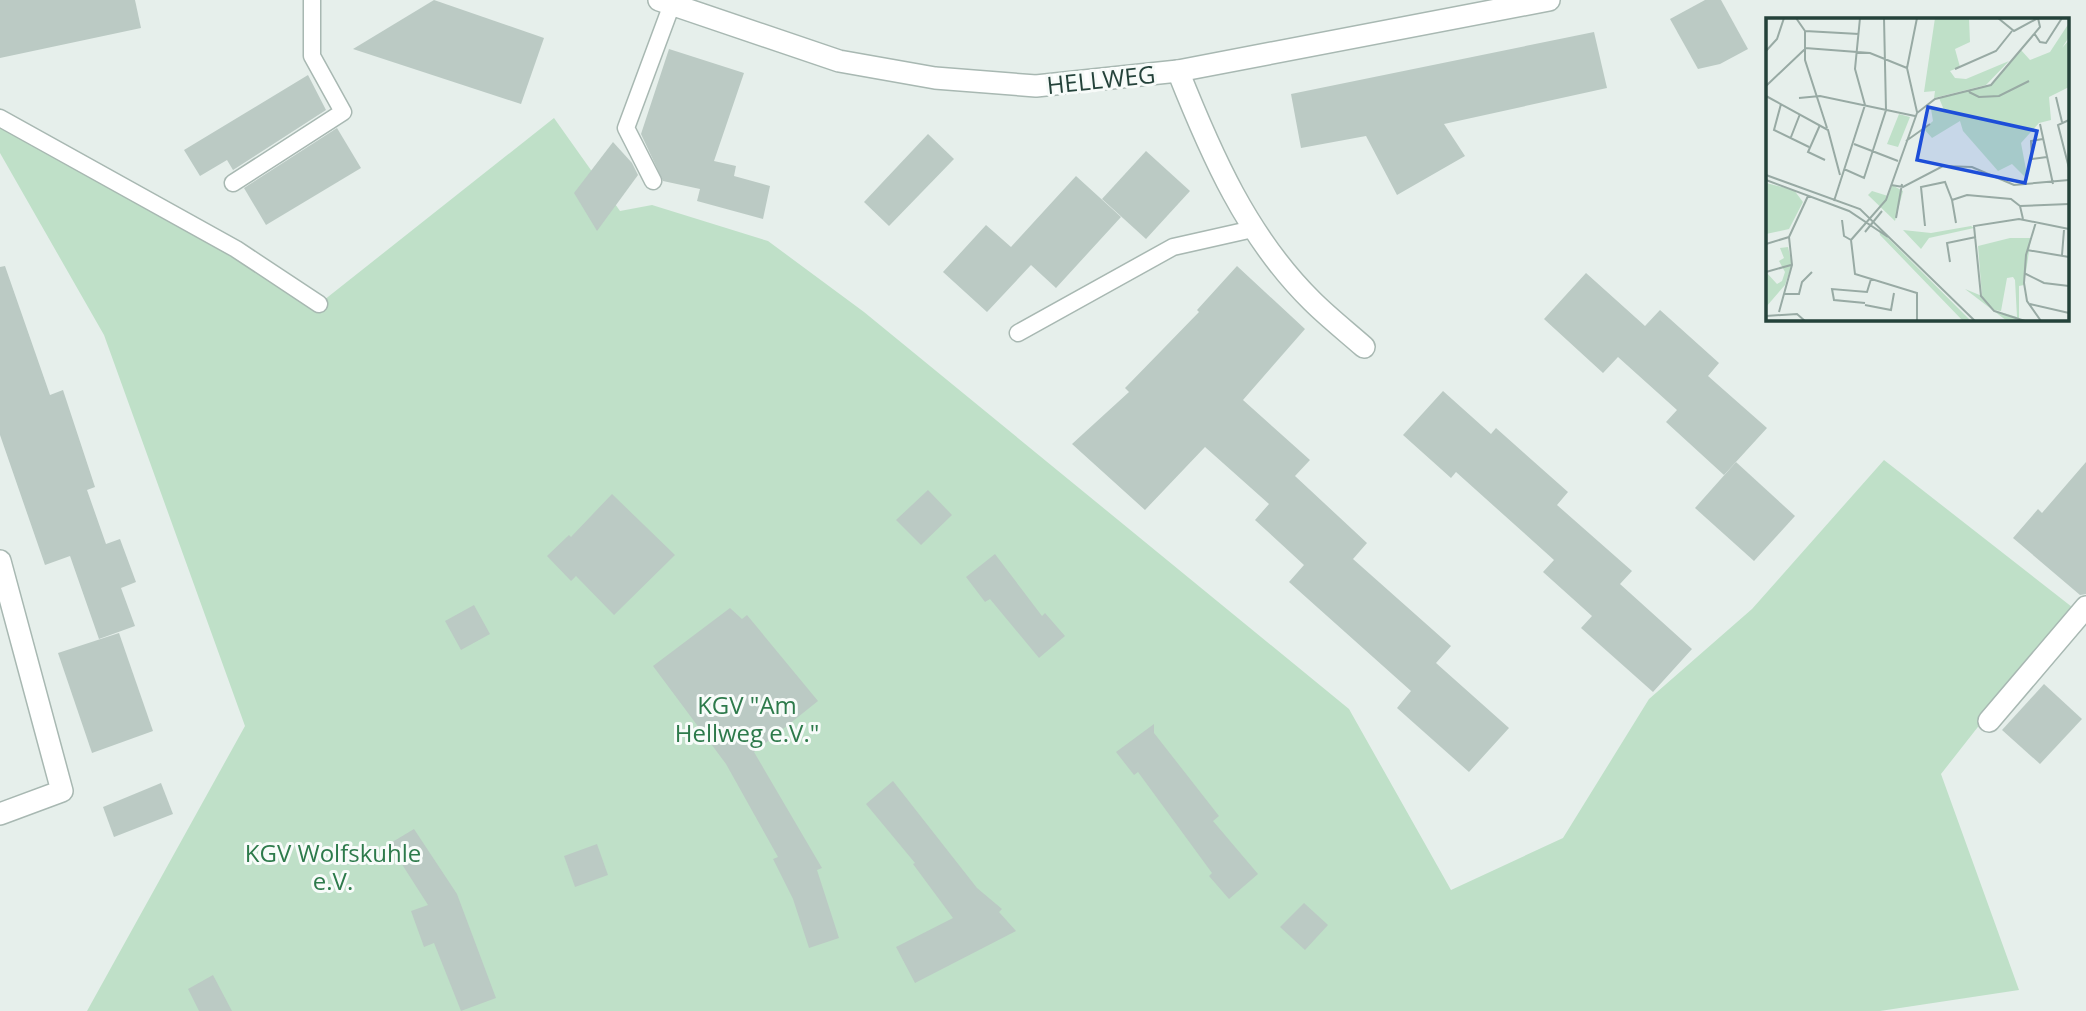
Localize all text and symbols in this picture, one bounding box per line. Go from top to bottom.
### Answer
inset map [1766,18,2068,320]
street label: HELLWEG [1045,57,1157,101]
park label: KGV "Am Hellweg e.V." [675,688,819,749]
park label: KGV Wolfskuhle e.V. [245,836,421,897]

